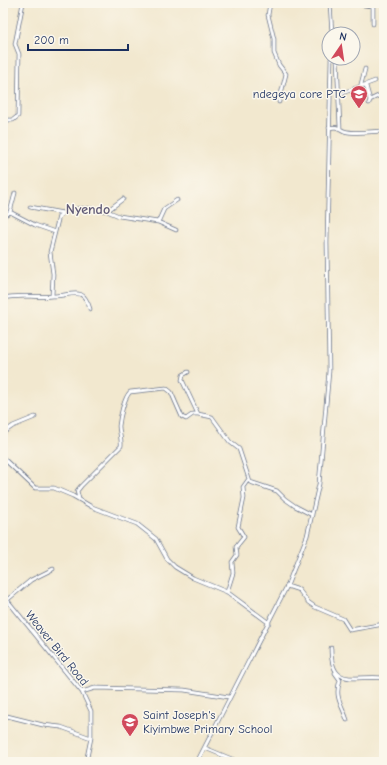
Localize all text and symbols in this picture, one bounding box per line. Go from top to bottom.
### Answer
scale bar [28,26,128,52]
north arrow [321,26,361,66]
text: N [338,30,348,44]
text: 200 m [34,33,69,47]
school or university icon: ndegeya core PTC [349,84,369,109]
place label: ndegeya core PTC [253,87,346,101]
district label: Nyendo [66,201,110,218]
street label: Weaver Bird Road [23,608,91,688]
place label: Saint Joseph's Kiyimbwe Primary School [143,708,272,736]
school or university icon: Saint Joseph's Kiyimbwe Primary School [120,712,140,737]

